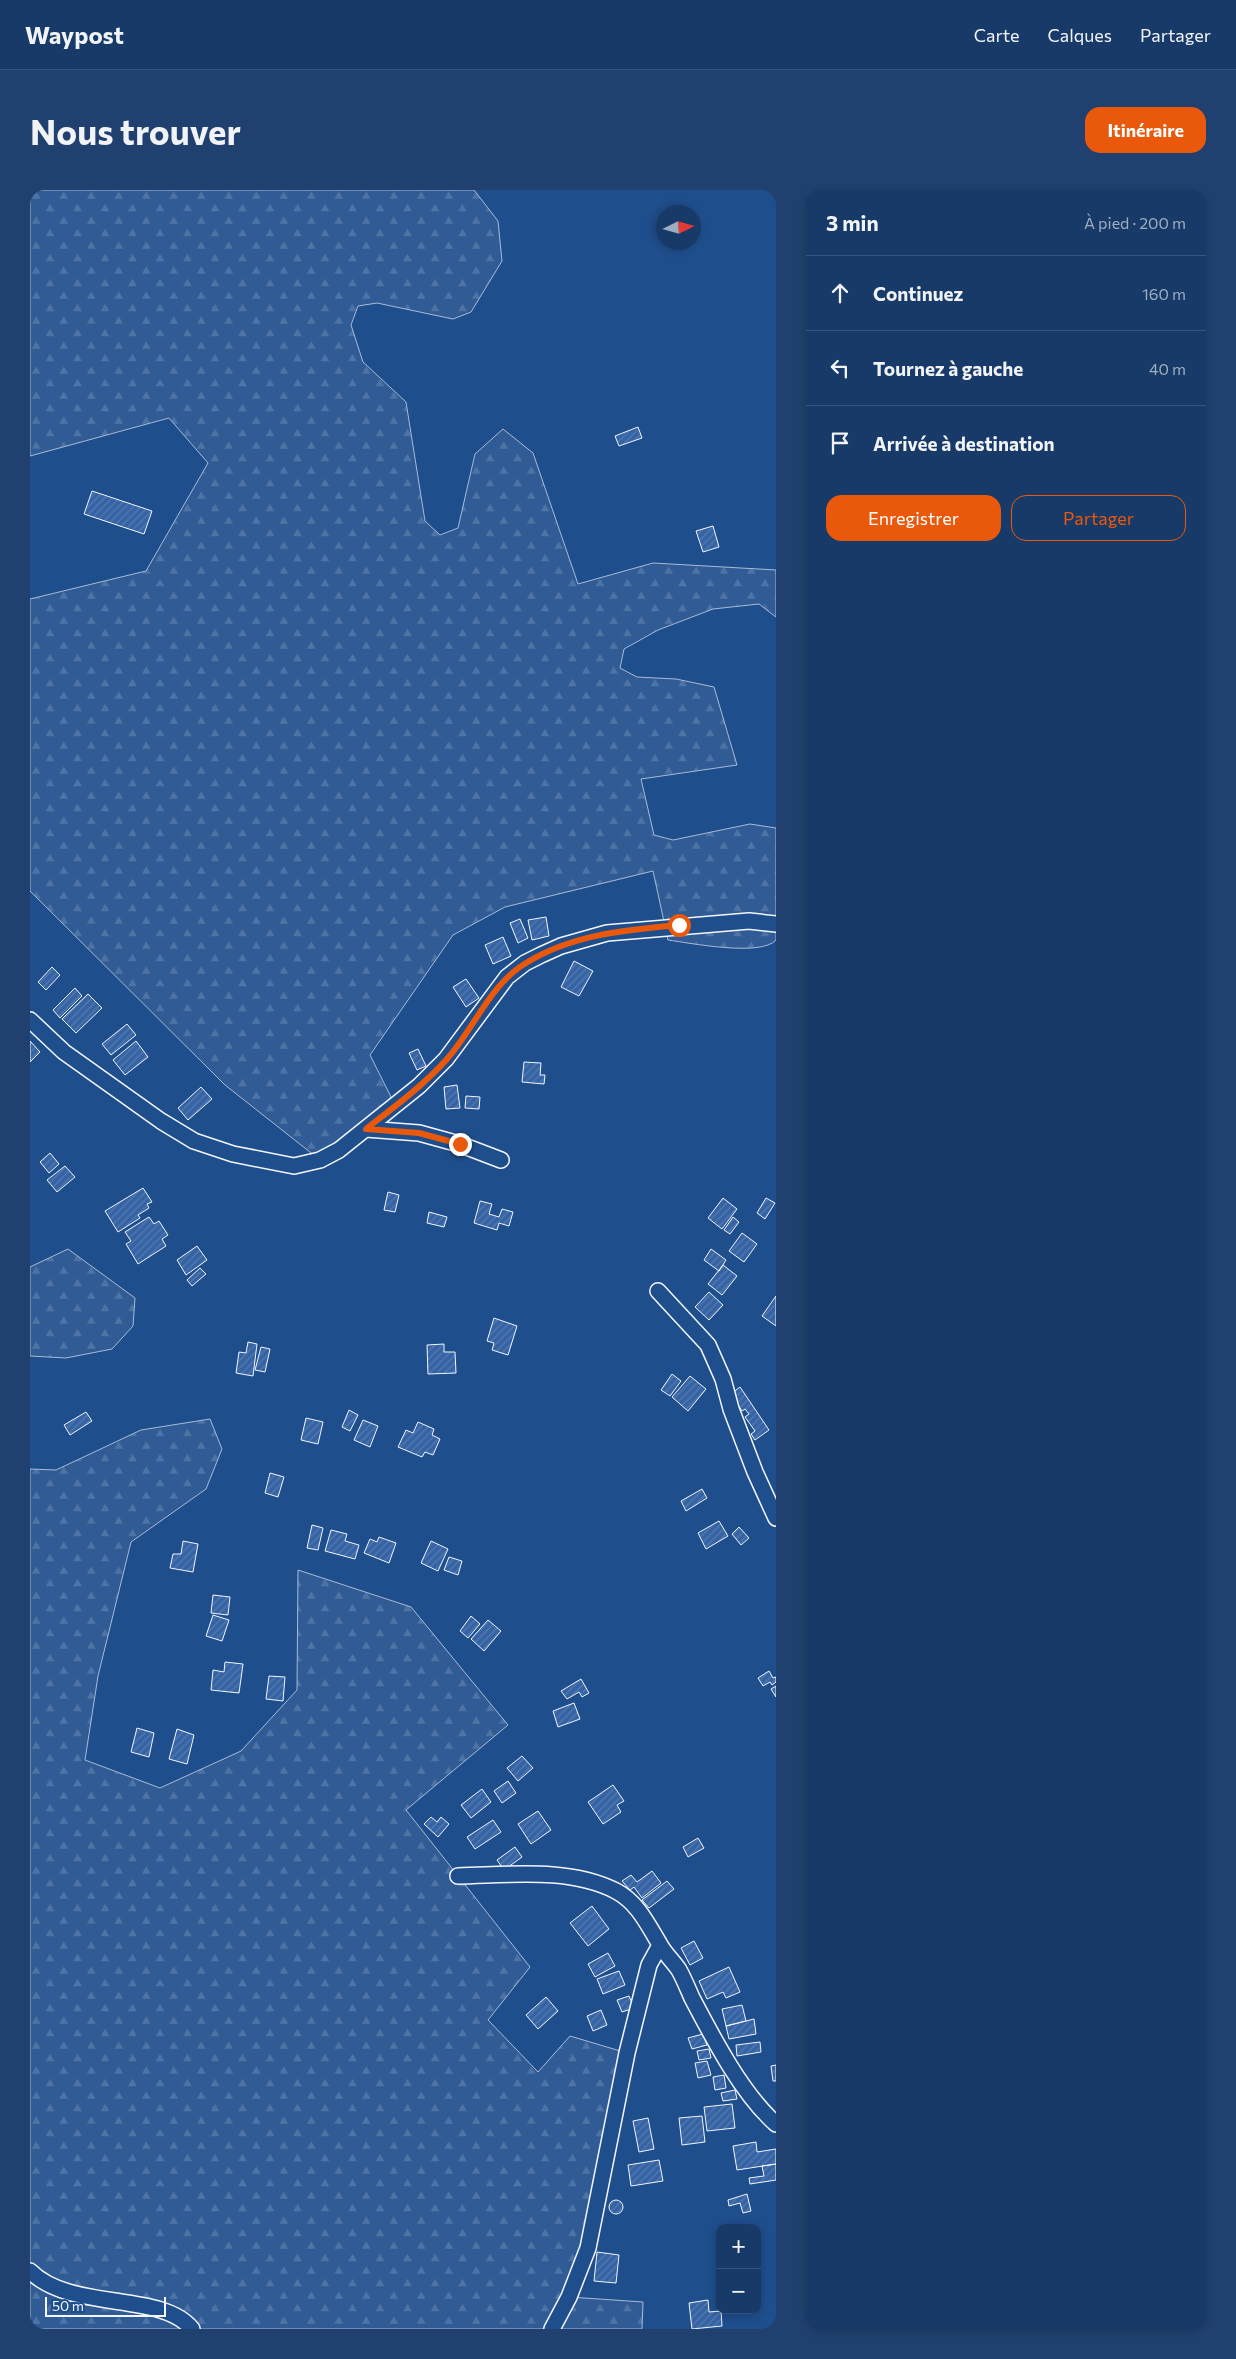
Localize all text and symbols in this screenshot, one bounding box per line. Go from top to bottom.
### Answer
text: Waypost [25,20,124,49]
text: Carte [974,24,1019,46]
text: Calques [1047,24,1112,46]
text: Partager [1140,24,1211,46]
button: Itinéraire [1085,107,1206,153]
text: Nous trouver [30,109,241,152]
north arrow [656,205,701,250]
text: 3 min [826,210,879,235]
text: À pied · 200 m [1084,213,1186,232]
icon: ahead [826,279,854,307]
text: Continuez [873,282,963,305]
text: 160 m [1142,284,1186,303]
icon: left [826,354,854,382]
text: Tournez à gauche [873,357,1023,380]
text: 40 m [1149,359,1186,378]
icon: arrive [826,429,854,457]
text: Arrivée à destination [873,432,1055,455]
button: Enregistrer [826,495,1001,541]
button: Partager [1011,495,1186,541]
route start [668,914,691,937]
route end [449,1133,472,1156]
map controls [716,2224,761,2314]
button: + [716,2224,761,2269]
button: − [716,2269,761,2314]
scale bar [45,2294,166,2317]
text: 50 m [52,2297,84,2314]

